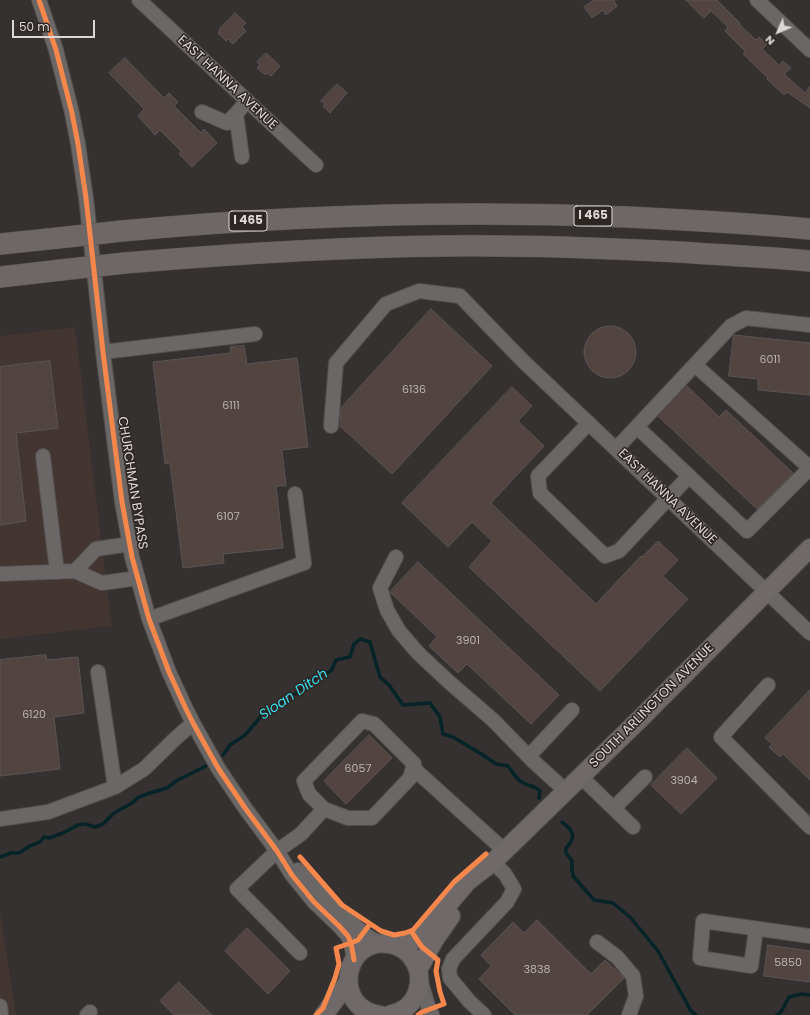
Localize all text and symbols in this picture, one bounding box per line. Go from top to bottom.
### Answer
scale bar [14,12,97,38]
north arrow [758,12,798,52]
text: 50 m [19,18,50,35]
text: N [761,32,778,49]
street label: EAST HANNA AVENUE [174,33,280,133]
road number: I 465 [574,206,612,226]
road number: I 465 [229,211,267,231]
house number: 6011 [760,353,780,367]
house number: 6136 [402,383,426,397]
house number: 6111 [222,399,240,413]
street label: CHURCHMAN BYPASS [114,415,150,551]
street label: EAST HANNA AVENUE [615,446,719,548]
house number: 6107 [216,510,240,524]
house number: 3901 [456,634,480,648]
street label: SOUTH ARLINGTON AVENUE [587,641,717,771]
water label: Sloan Ditch [257,666,331,724]
house number: 6120 [22,708,46,722]
house number: 6057 [345,762,371,776]
house number: 3904 [670,774,698,788]
house number: 5850 [774,956,802,970]
house number: 3838 [524,963,550,977]

